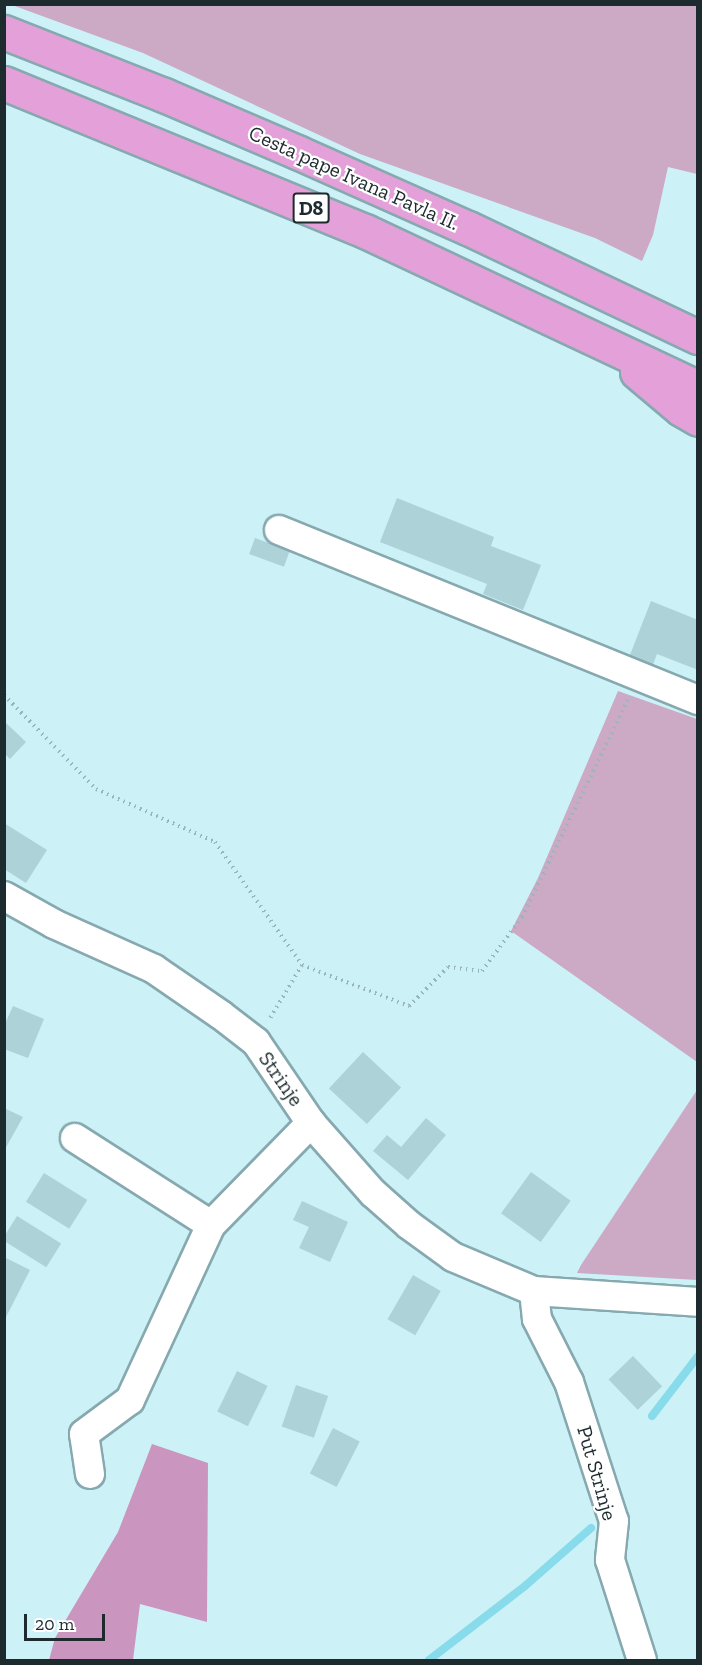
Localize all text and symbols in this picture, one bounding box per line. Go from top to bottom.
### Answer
street label: Cesta pape Ivana Pavla II. [245,120,463,236]
road number: D8 [292,191,330,225]
street label: Strinje [253,1047,309,1111]
street label: Put Strinje [571,1423,623,1523]
scale bar [27,1602,108,1640]
text: 20 m [35,1613,74,1635]

